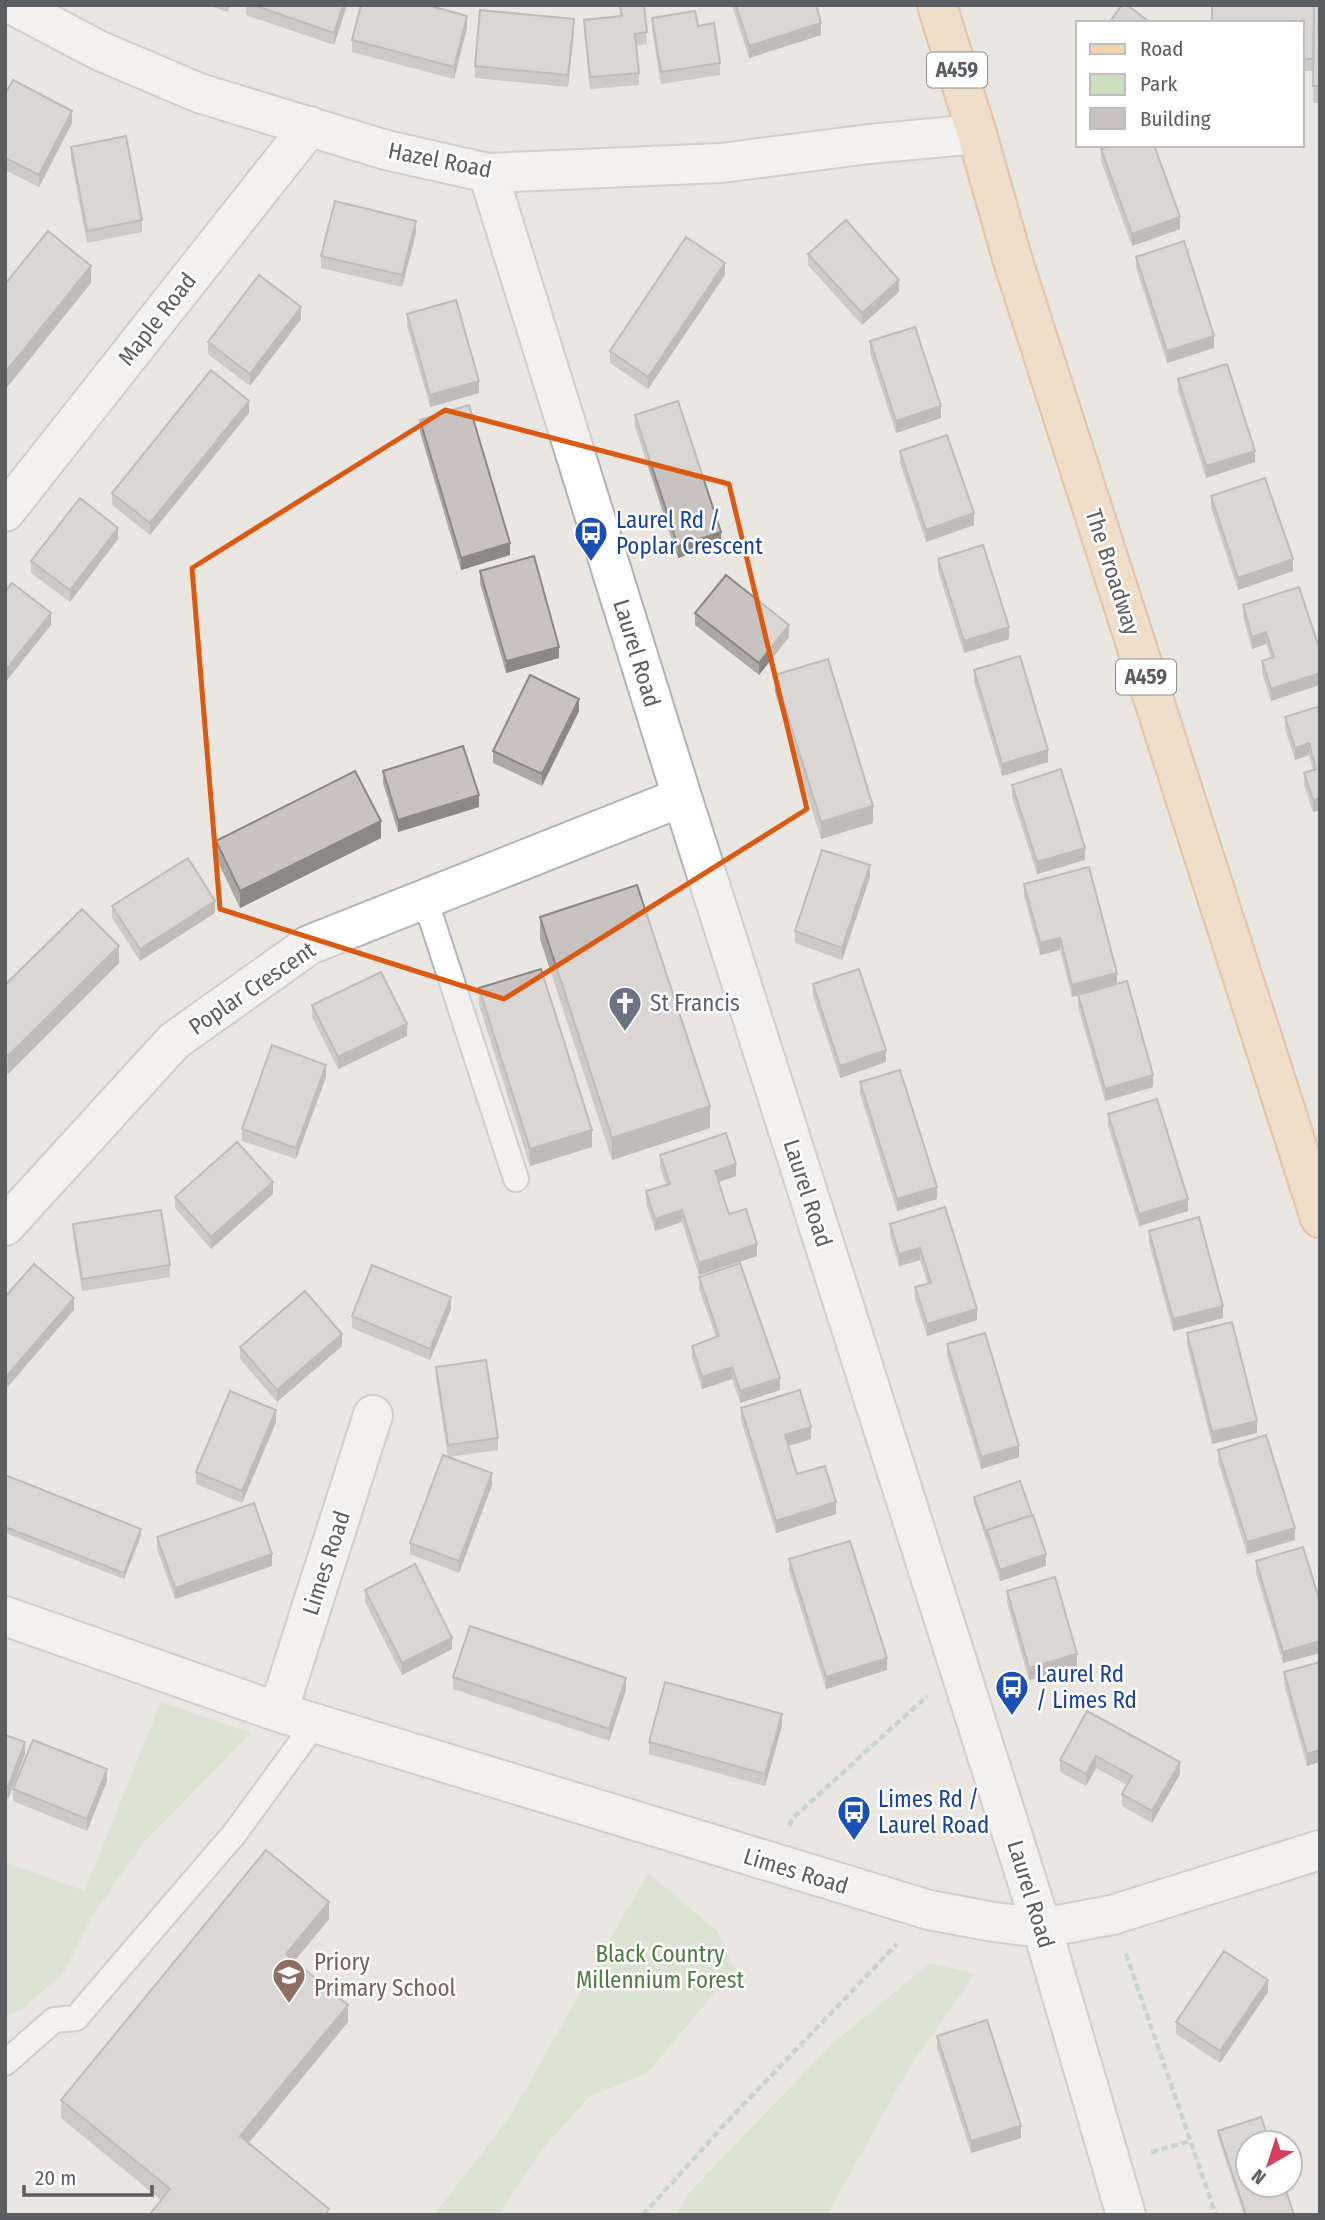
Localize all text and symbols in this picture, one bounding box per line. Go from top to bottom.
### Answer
legend [1076,21,1304,147]
text: Road [1140,36,1184,62]
road number: A459 [927,52,987,88]
text: Park [1140,71,1178,97]
text: Building [1140,106,1211,132]
street label: Hazel Road [386,136,494,184]
street label: Maple Road [112,267,202,371]
street label: The Broadway [1079,505,1147,639]
place label: Laurel Rd / Poplar Crescent [616,506,763,560]
bus stop icon: Laurel Rd / Poplar Crescent [572,514,610,563]
street label: Laurel Road [607,596,667,710]
road number: A459 [1116,660,1176,694]
street label: Poplar Crescent [183,935,321,1041]
church icon: St Francis [606,984,644,1033]
place label: St Francis [650,989,740,1017]
street label: Laurel Road [777,1136,839,1250]
street label: Limes Road [296,1507,356,1619]
place label: Laurel Rd / Limes Rd [1036,1660,1137,1714]
bus stop icon: Laurel Rd / Limes Rd [993,1668,1031,1717]
place label: Limes Rd / Laurel Road [878,1785,989,1839]
bus stop icon: Limes Rd / Laurel Road [835,1793,873,1842]
street label: Laurel Road [1001,1837,1061,1951]
street label: Limes Road [740,1842,852,1900]
park label: Black Country Millennium Forest [576,1940,745,1994]
place label: Priory Primary School [314,1948,456,2002]
school or university icon: Priory Primary School [270,1956,308,2005]
north arrow [1234,2129,1304,2199]
scale bar [24,2154,152,2198]
text: N [1247,2164,1270,2189]
text: 20 m [35,2165,76,2191]

